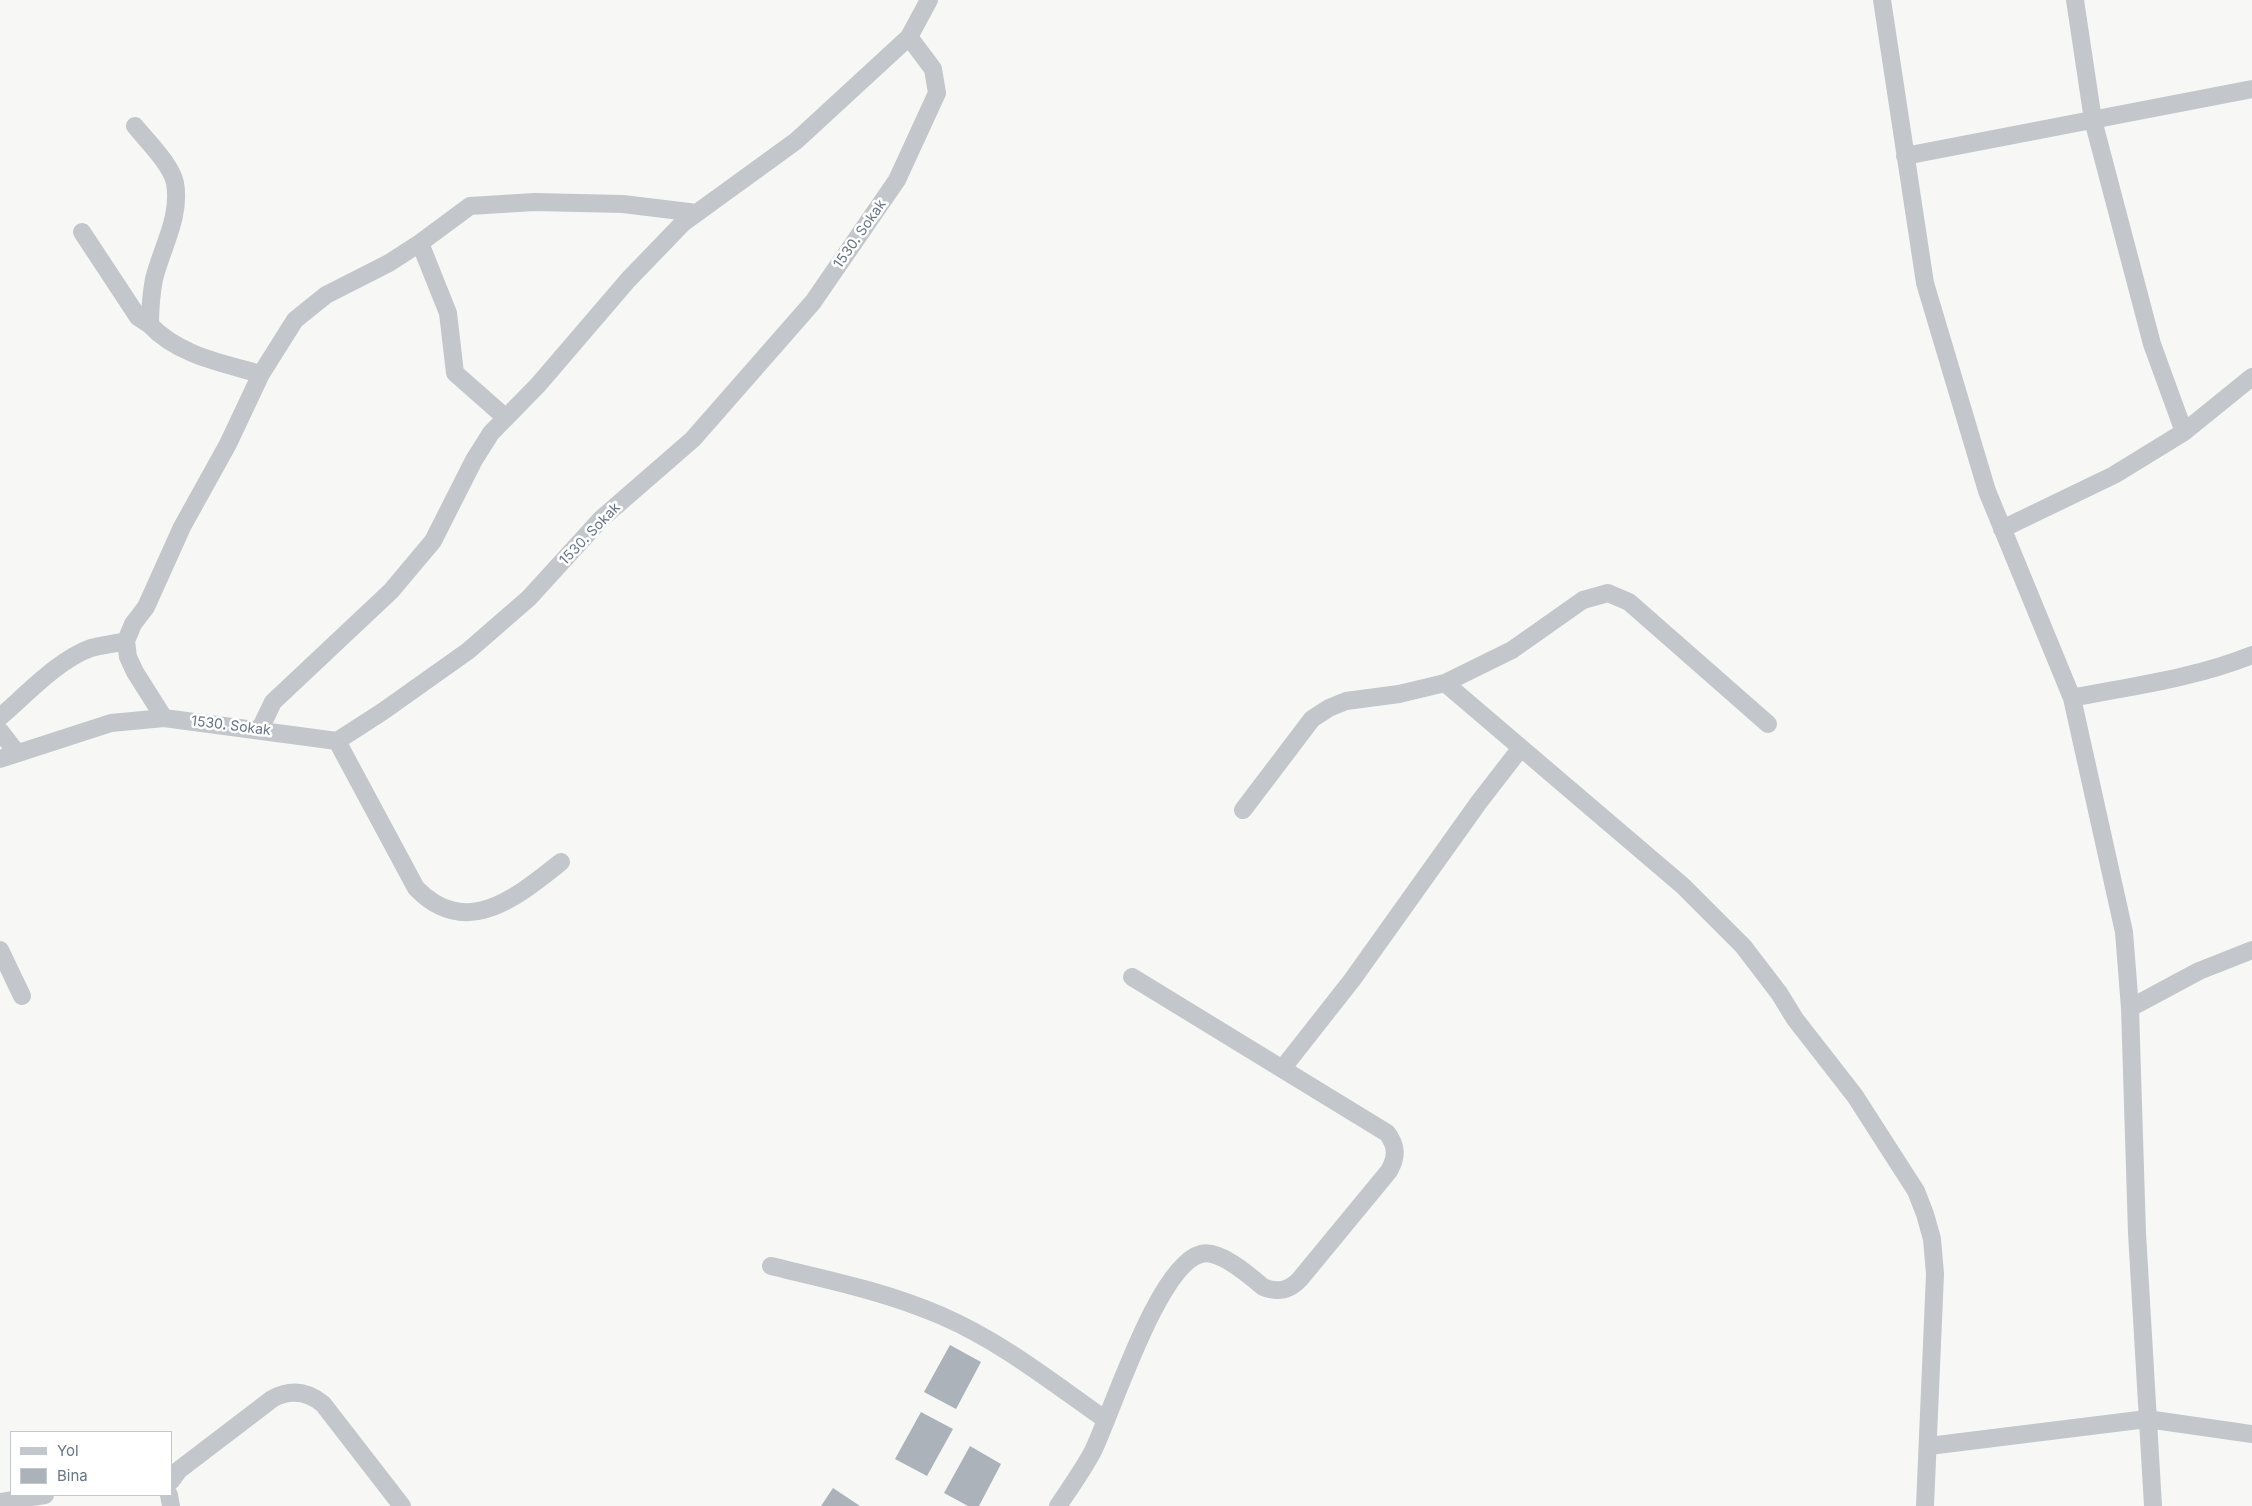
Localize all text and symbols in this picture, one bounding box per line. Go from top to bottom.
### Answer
street label: 1530. Sokak [830,196,890,272]
street label: 1530. Sokak [556,499,624,569]
street label: 1530. Sokak [190,713,272,739]
legend [10,1431,172,1496]
text: Yol [57,1441,79,1460]
text: Bina [57,1466,88,1485]

